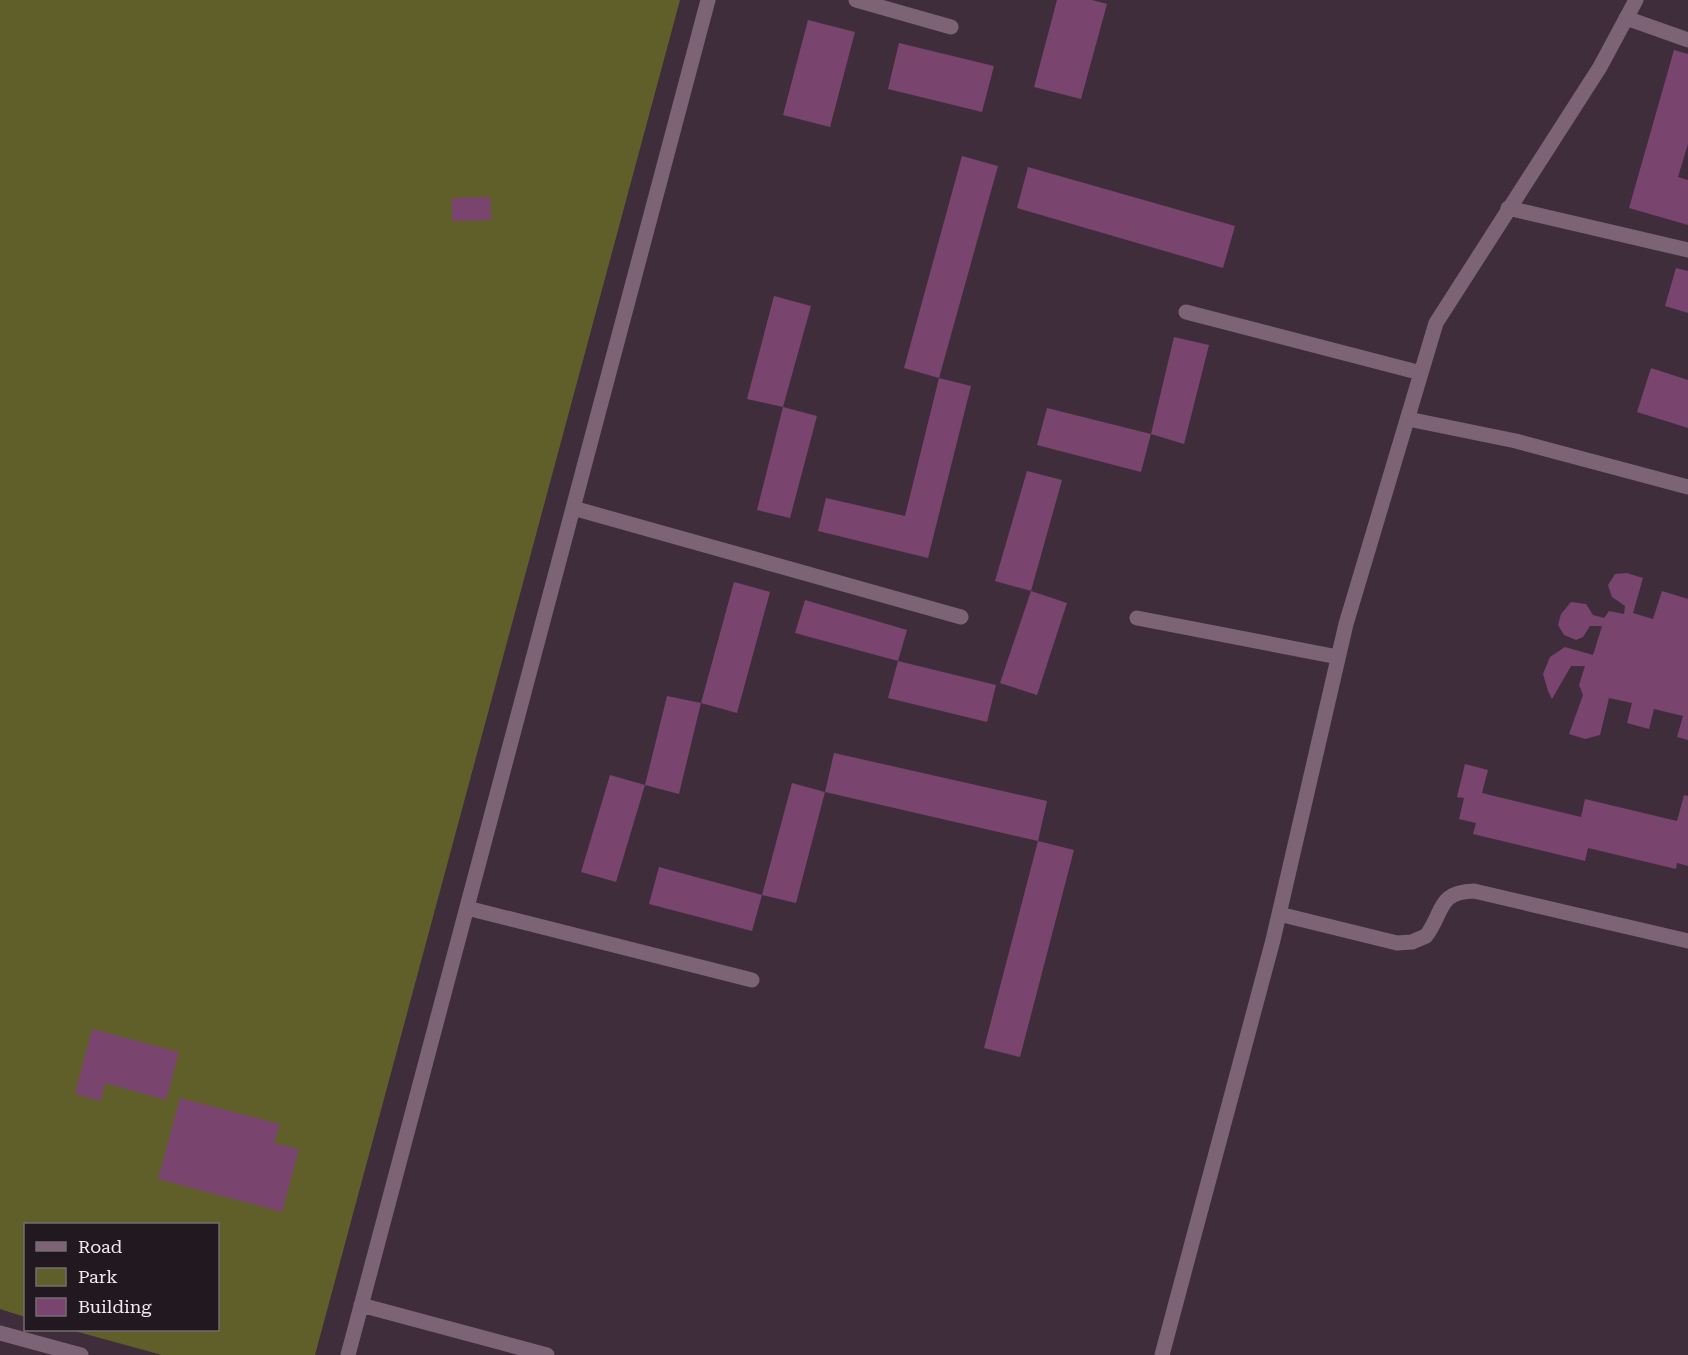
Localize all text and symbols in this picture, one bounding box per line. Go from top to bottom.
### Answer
legend [24,1223,219,1331]
text: Road [78,1236,123,1257]
text: Park [78,1266,118,1287]
text: Building [78,1296,152,1317]

